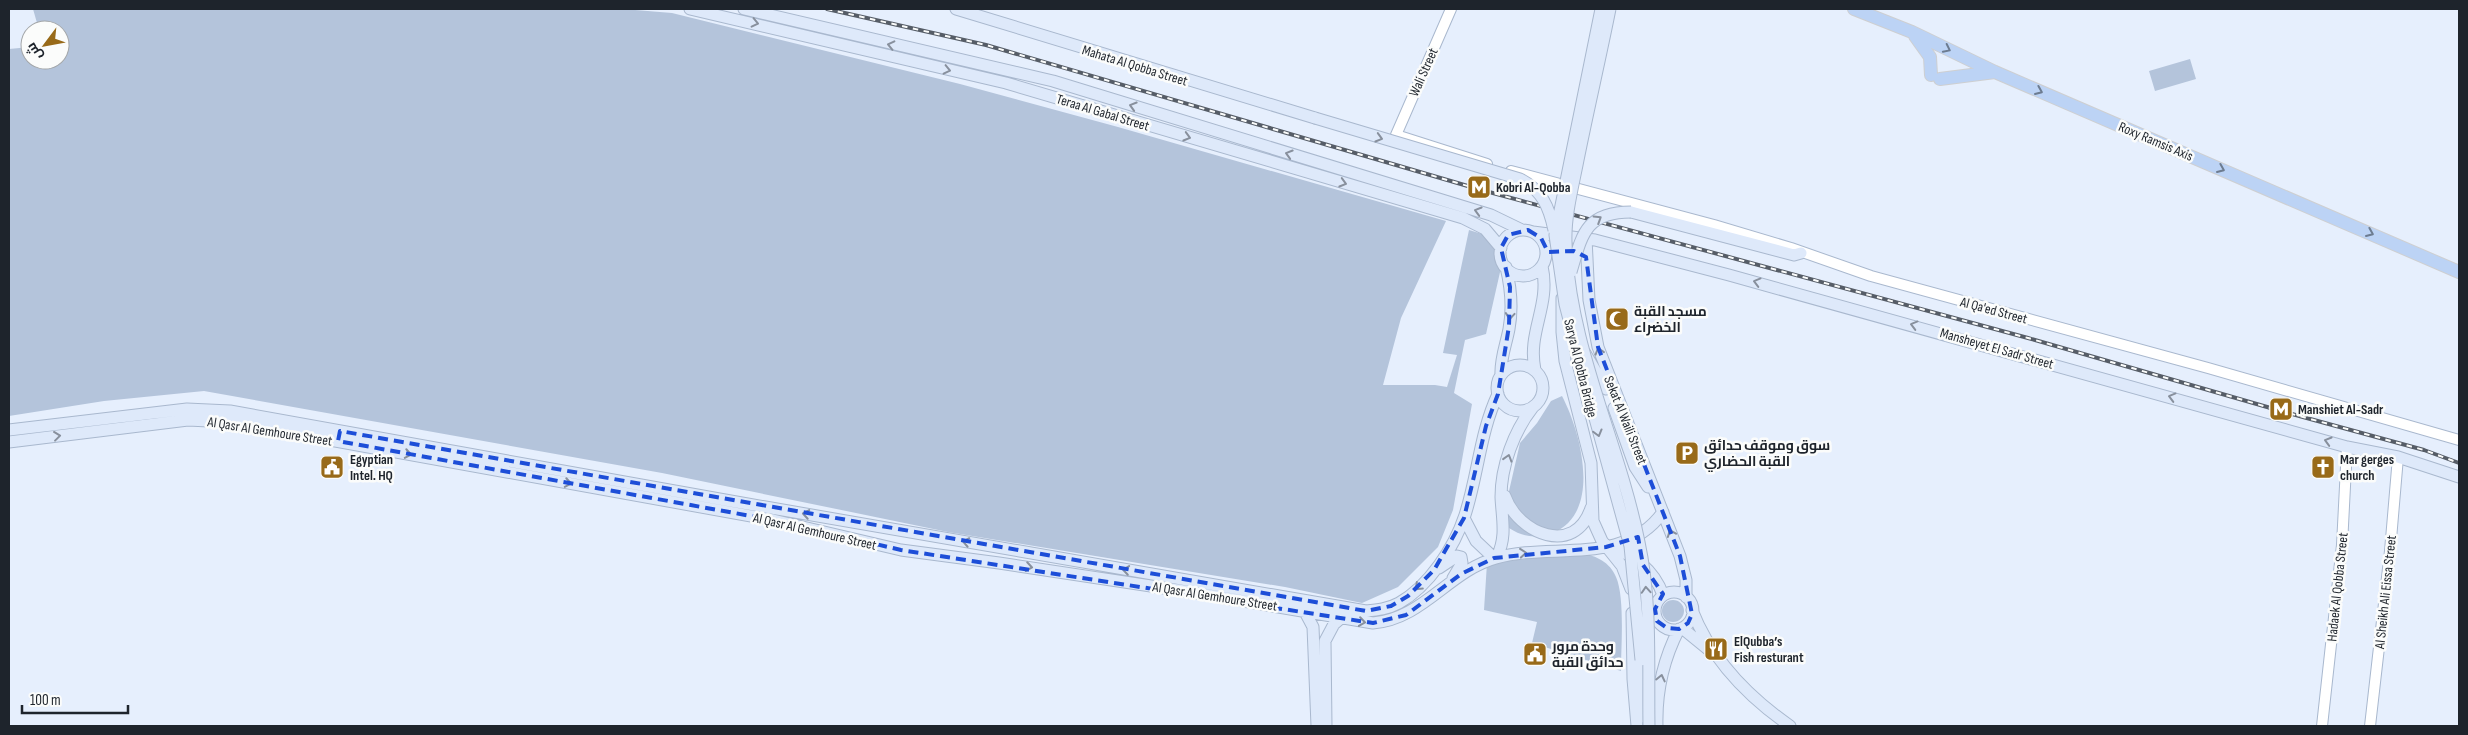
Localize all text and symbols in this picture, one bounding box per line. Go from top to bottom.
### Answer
one-way arrow [750,17,759,28]
north arrow [20,20,70,70]
text: ش [22,39,46,64]
one-way arrow [887,40,896,51]
street label: Mahata Al Qobba Street [1080,41,1190,90]
one-way arrow [1941,42,1950,52]
street label: Wali Street [1405,45,1442,99]
one-way arrow [942,64,951,75]
one-way arrow [2034,85,2043,96]
street label: Teraa Al Gabal Street [1054,90,1151,135]
one-way arrow [1130,101,1138,111]
street label: Roxy Ramsis Axis [2116,118,2196,165]
one-way arrow [1183,132,1191,142]
one-way arrow [1374,132,1382,142]
one-way arrow [1285,149,1293,159]
one-way arrow [2216,163,2225,174]
metro station icon: Kobri Al-Qobba [1466,174,1492,200]
one-way arrow [1339,177,1347,187]
place label: Kobri Al-Qobba [1496,179,1571,196]
one-way arrow [1474,206,1482,216]
one-way arrow [1593,216,1602,226]
one-way arrow [2365,227,2374,238]
one-way arrow [1754,278,1762,288]
street label: Al Qa'ed Street [1958,293,2029,328]
place label: مسجد القبة الخضراء [1634,303,1707,336]
mosque icon: مسجد القبة الخضراء [1604,306,1630,332]
one-way arrow [1505,312,1516,320]
street label: Sarya Al Qobba Bridge [1560,317,1601,419]
one-way arrow [1910,320,1918,331]
street label: Mansheyet El Sadr Street [1938,324,2056,373]
one-way arrow [1595,348,1605,356]
street label: Sekat Al Waili Street [1600,373,1651,467]
one-way arrow [2168,392,2176,402]
metro station icon: Manshiet Al-Sadr [2268,396,2294,422]
place label: Manshiet Al-Sadr [2298,401,2384,418]
street label: Al Qasr Al Gemhoure Street [205,413,333,450]
one-way arrow [1592,429,1603,438]
one-way arrow [53,431,61,442]
one-way arrow [2324,436,2332,447]
place label: سوق وموقف حدائق القبة الحضاري [1704,437,1830,472]
parking icon: سوق وموقف حدائق القبة الحضاري [1674,440,1700,466]
one-way arrow [404,448,412,459]
place label: Egyptian Intel. HQ [350,451,393,484]
place label: Mar gerges church [2340,451,2394,484]
public building icon: Egyptian Intel. HQ [319,454,345,480]
church icon: Mar gerges church [2310,454,2336,480]
one-way arrow [1502,455,1512,463]
one-way arrow [564,477,572,488]
street label: Al Qasr Al Gemhoure Street [751,509,878,554]
one-way arrow [802,510,810,520]
one-way arrow [1667,529,1677,538]
street label: Hadaek Al Qobba Street [2323,532,2352,642]
street label: Al Sheikh Ali Eissa Street [2371,534,2400,651]
one-way arrow [962,537,970,548]
one-way arrow [1519,548,1527,559]
one-way arrow [1025,562,1034,572]
one-way arrow [1122,565,1131,575]
street label: Al Qasr Al Gemhoure Street [1150,578,1278,615]
one-way arrow [1415,581,1424,590]
one-way arrow [1640,586,1651,594]
one-way arrow [1359,616,1367,627]
place label: ElQubba’s Fish resturant [1734,633,1804,666]
restaurant icon: ElQubba’s Fish resturant [1703,636,1729,662]
place label: وحدة مرور حدائق القبة [1551,638,1624,671]
public building icon: وحدة مرور حدائق القبة [1522,641,1548,667]
one-way arrow [1655,673,1666,682]
scale bar [22,682,129,714]
text: 100 m [30,691,61,710]

